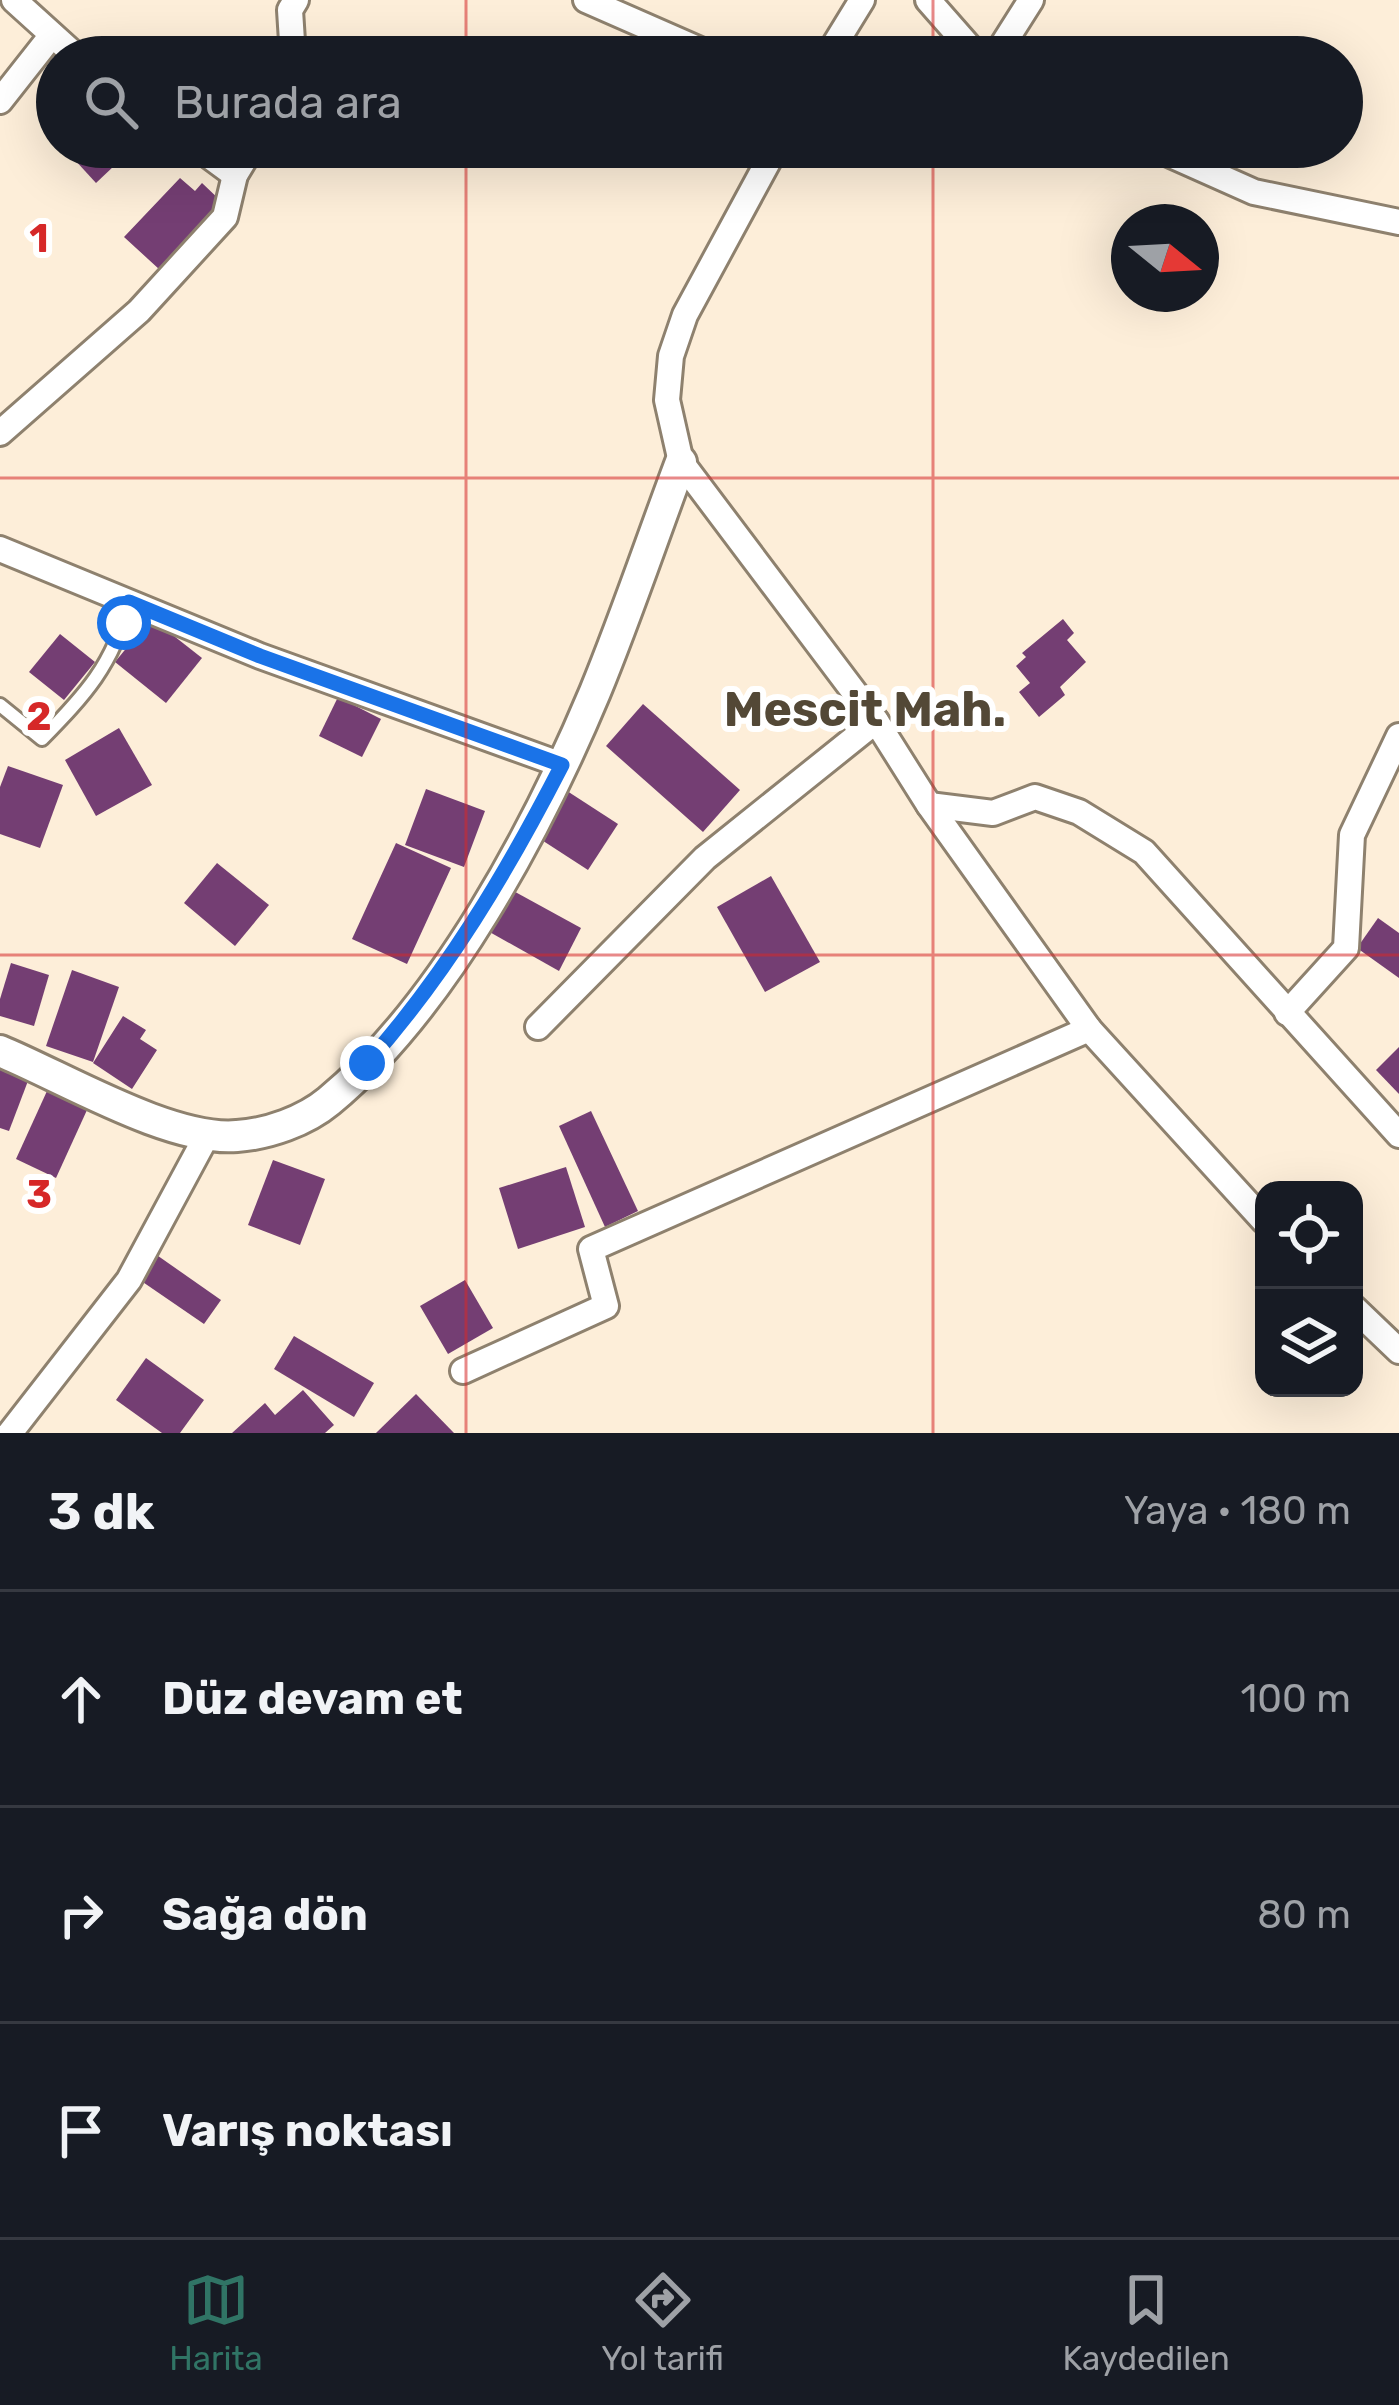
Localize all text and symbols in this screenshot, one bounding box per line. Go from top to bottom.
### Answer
search box [36,36,1363,168]
icon: search [78,69,144,135]
text: Burada ara [174,76,402,129]
north arrow [1111,204,1219,312]
text: 1 [29,216,49,262]
route start [97,596,151,650]
district label: Mescit Mah. [724,681,1006,738]
text: 2 [26,694,52,740]
route end [340,1036,394,1090]
text: 3 [26,1172,52,1218]
map controls [1255,1181,1363,1397]
button: locate [1255,1181,1363,1289]
button: layers [1255,1289,1363,1397]
text: 3 dk [48,1481,155,1542]
text: Yaya · 180 m [1124,1488,1351,1534]
icon: ahead [48,1666,114,1732]
text: Düz devam et [162,1672,463,1725]
text: 100 m [1241,1676,1351,1722]
icon: right [48,1882,114,1948]
text: Sağa dön [162,1888,368,1941]
text: 80 m [1257,1892,1351,1938]
icon: arrive [48,2098,114,2164]
text: Varış noktası [162,2104,453,2157]
tab: Harita [169,2267,263,2378]
tab: Yol tarifi [601,2267,724,2378]
tab: Kaydedilen [1062,2267,1230,2378]

